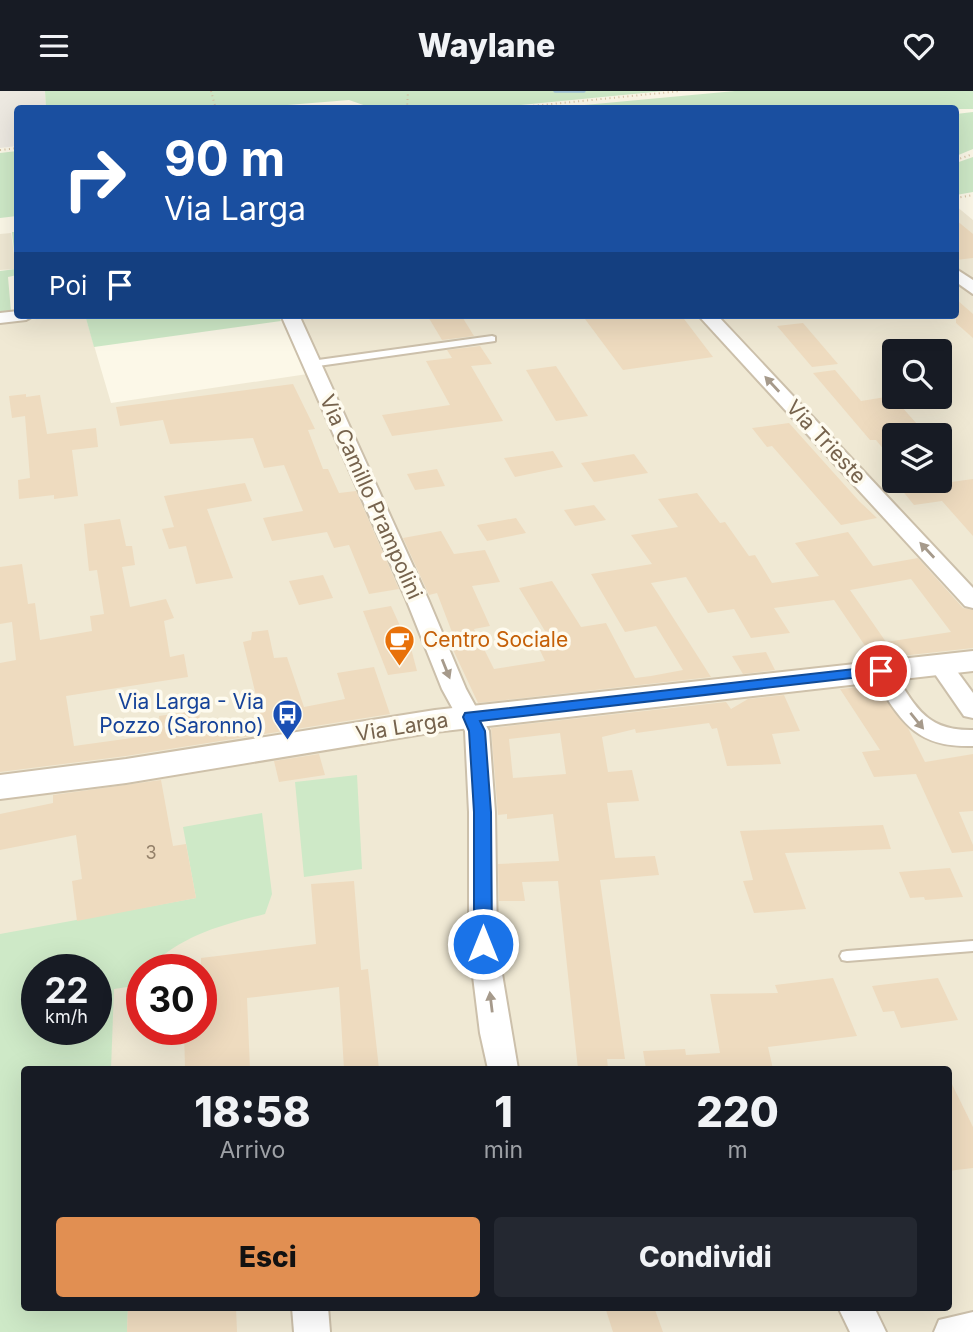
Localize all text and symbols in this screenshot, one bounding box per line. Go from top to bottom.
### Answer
text: Waylane [418,26,555,65]
icon: menu [35,27,73,65]
icon: heart [900,27,938,65]
text: 90 m [164,129,285,188]
icon: right [49,133,140,224]
text: Via Larga [164,189,306,228]
icon: arrive [101,266,139,304]
text: Poi [49,270,87,301]
map controls [882,339,952,493]
button: search [882,339,952,409]
one-way arrow [764,376,780,393]
street label: Via Camillo Prampolini [315,391,428,603]
street label: Via Trieste [781,395,871,489]
button: layers [882,423,952,493]
one-way arrow [919,541,935,559]
cafe icon: Centro Sociale [383,623,417,667]
place label: Centro Sociale [423,627,568,652]
pin [851,641,911,701]
icon: arrive [862,652,900,690]
one-way arrow [440,659,451,680]
place label: Via Larga - Via Pozzo (Saronno) [99,689,264,738]
bus stop icon: Via Larga - Via Pozzo (Saronno) [270,697,304,741]
street label: Via Larga [354,707,450,746]
one-way arrow [909,713,924,730]
house number: 3 [145,842,157,863]
position arrow [446,907,520,981]
speed limit sign: 30 [126,954,217,1045]
text: 22 [44,969,89,1011]
one-way arrow [485,991,496,1013]
text: km/h [45,1006,88,1027]
text: 18:58 [194,1086,311,1137]
text: 1 [494,1086,513,1137]
text: 220 [696,1086,779,1137]
text: Arrivo [220,1136,285,1164]
text: min [484,1136,523,1164]
text: m [727,1136,748,1164]
button: Esci [56,1217,480,1297]
button: Condividi [494,1217,917,1297]

